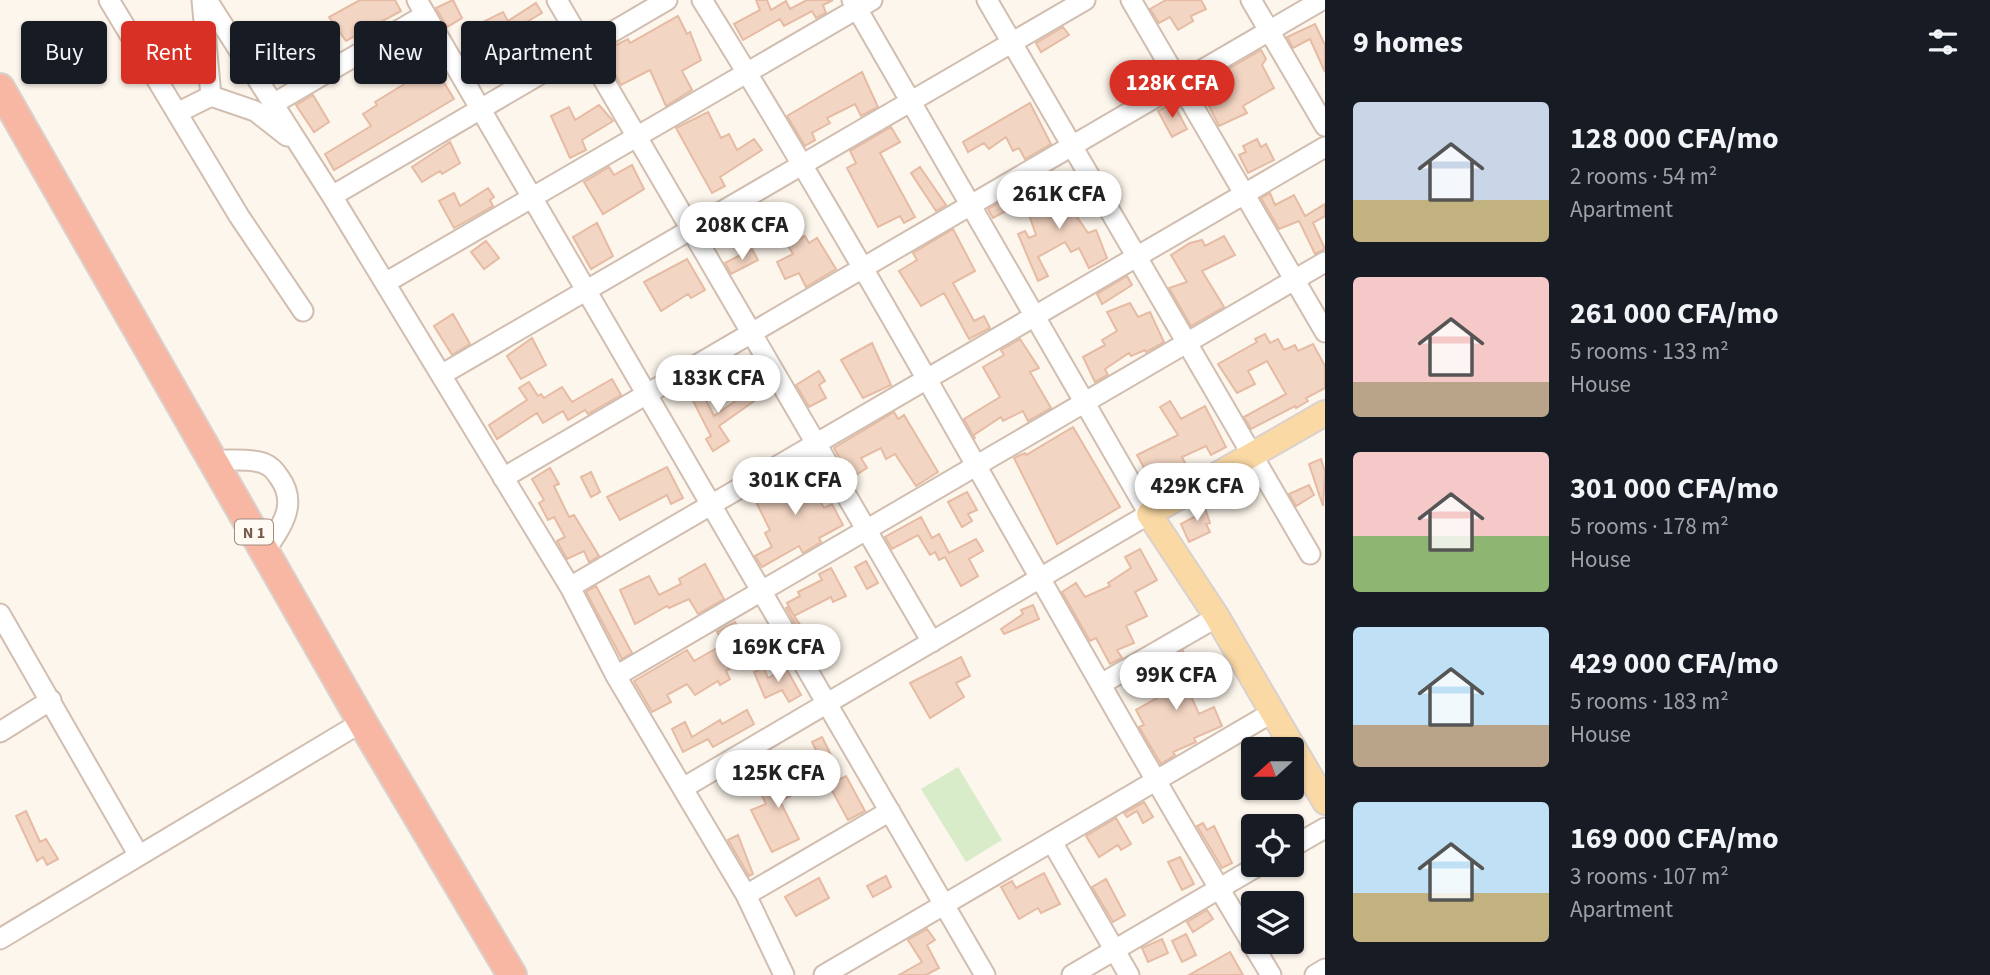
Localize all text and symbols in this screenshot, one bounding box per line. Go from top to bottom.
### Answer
chip: Buy [21,21,107,84]
chip: Rent [121,21,216,84]
chip: Filters [230,21,340,84]
chip: New [354,21,447,84]
chip: Apartment [461,21,616,84]
text: 9 homes [1353,21,1463,64]
icon: filters [1924,23,1962,61]
pin: 128K CFA [1100,60,1244,120]
text: 128K CFA [1126,66,1218,99]
text: 128 000 CFA/mo [1570,117,1779,160]
icon: home [1409,130,1493,214]
text: 2 rooms · 54 m² [1570,160,1717,193]
pin: 261K CFA [987,172,1131,231]
text: 261K CFA [1013,177,1105,210]
text: Apartment [1570,193,1673,226]
pin: 208K CFA [670,202,814,262]
text: 208K CFA [696,208,788,241]
text: 261 000 CFA/mo [1570,292,1779,335]
icon: home [1409,305,1493,389]
text: 5 rooms · 133 m² [1570,335,1729,368]
pin: 183K CFA [646,356,790,415]
text: 183K CFA [672,361,764,394]
text: House [1570,368,1631,401]
pin: 301K CFA [723,458,867,517]
text: 301K CFA [749,463,841,496]
pin: 429K CFA [1125,463,1269,523]
text: 301 000 CFA/mo [1570,467,1779,510]
text: 429K CFA [1151,469,1243,502]
icon: home [1409,480,1493,564]
text: 5 rooms · 178 m² [1570,510,1729,543]
road number: N 1 [235,520,273,544]
text: House [1570,543,1631,576]
pin: 169K CFA [706,624,850,684]
text: 169K CFA [732,630,824,663]
text: 429 000 CFA/mo [1570,642,1779,685]
pin: 99K CFA [1111,652,1241,712]
icon: home [1409,655,1493,739]
text: 99K CFA [1136,658,1216,691]
text: 5 rooms · 183 m² [1570,685,1729,718]
text: House [1570,718,1631,751]
north arrow [1241,737,1304,800]
map controls [1241,737,1304,954]
pin: 125K CFA [706,750,850,810]
text: 125K CFA [732,756,824,789]
button: locate [1241,814,1304,877]
text: 169 000 CFA/mo [1570,817,1779,860]
icon: home [1409,830,1493,914]
text: 3 rooms · 107 m² [1570,860,1729,893]
button: layers [1241,891,1304,954]
text: Apartment [1570,893,1673,926]

